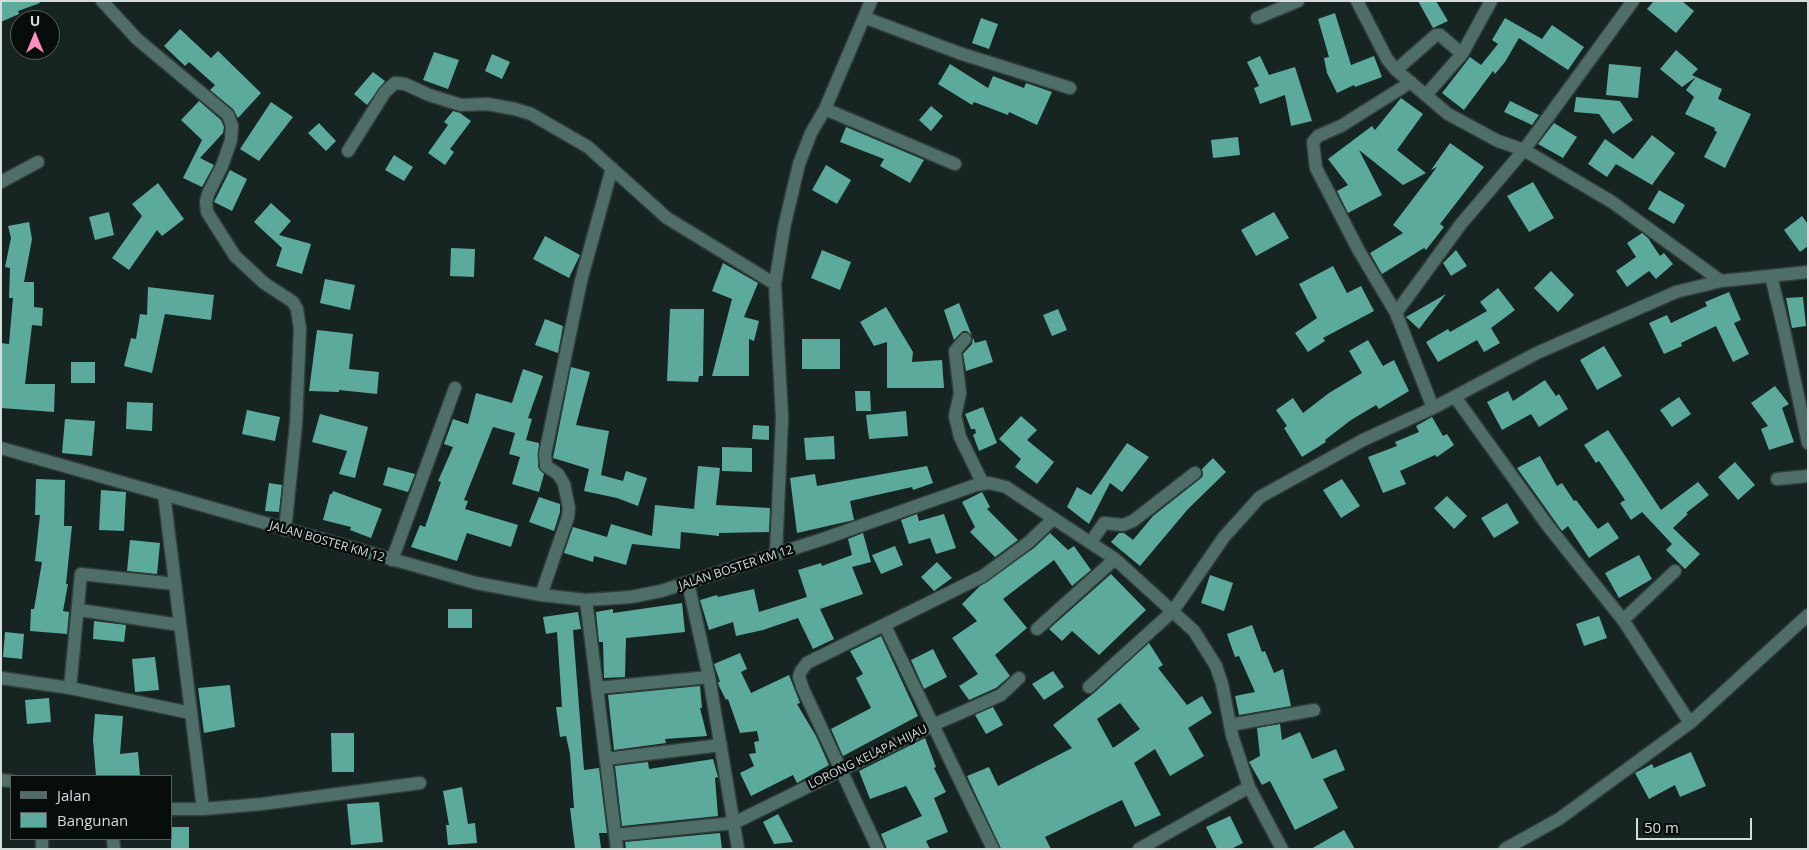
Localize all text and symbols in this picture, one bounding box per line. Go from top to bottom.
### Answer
north arrow [10,10,60,60]
text: U [30,11,40,30]
street label: JALAN BOSTER KM 12 [268,519,386,565]
street label: JALAN BOSTER KM 12 [677,543,795,593]
street label: LORONG KELAPA HIJAU [806,722,930,792]
legend [10,775,172,840]
text: Jalan [57,785,91,805]
scale bar [1639,808,1755,840]
text: Bangunan [57,810,128,830]
text: 50 m [1644,817,1679,837]

